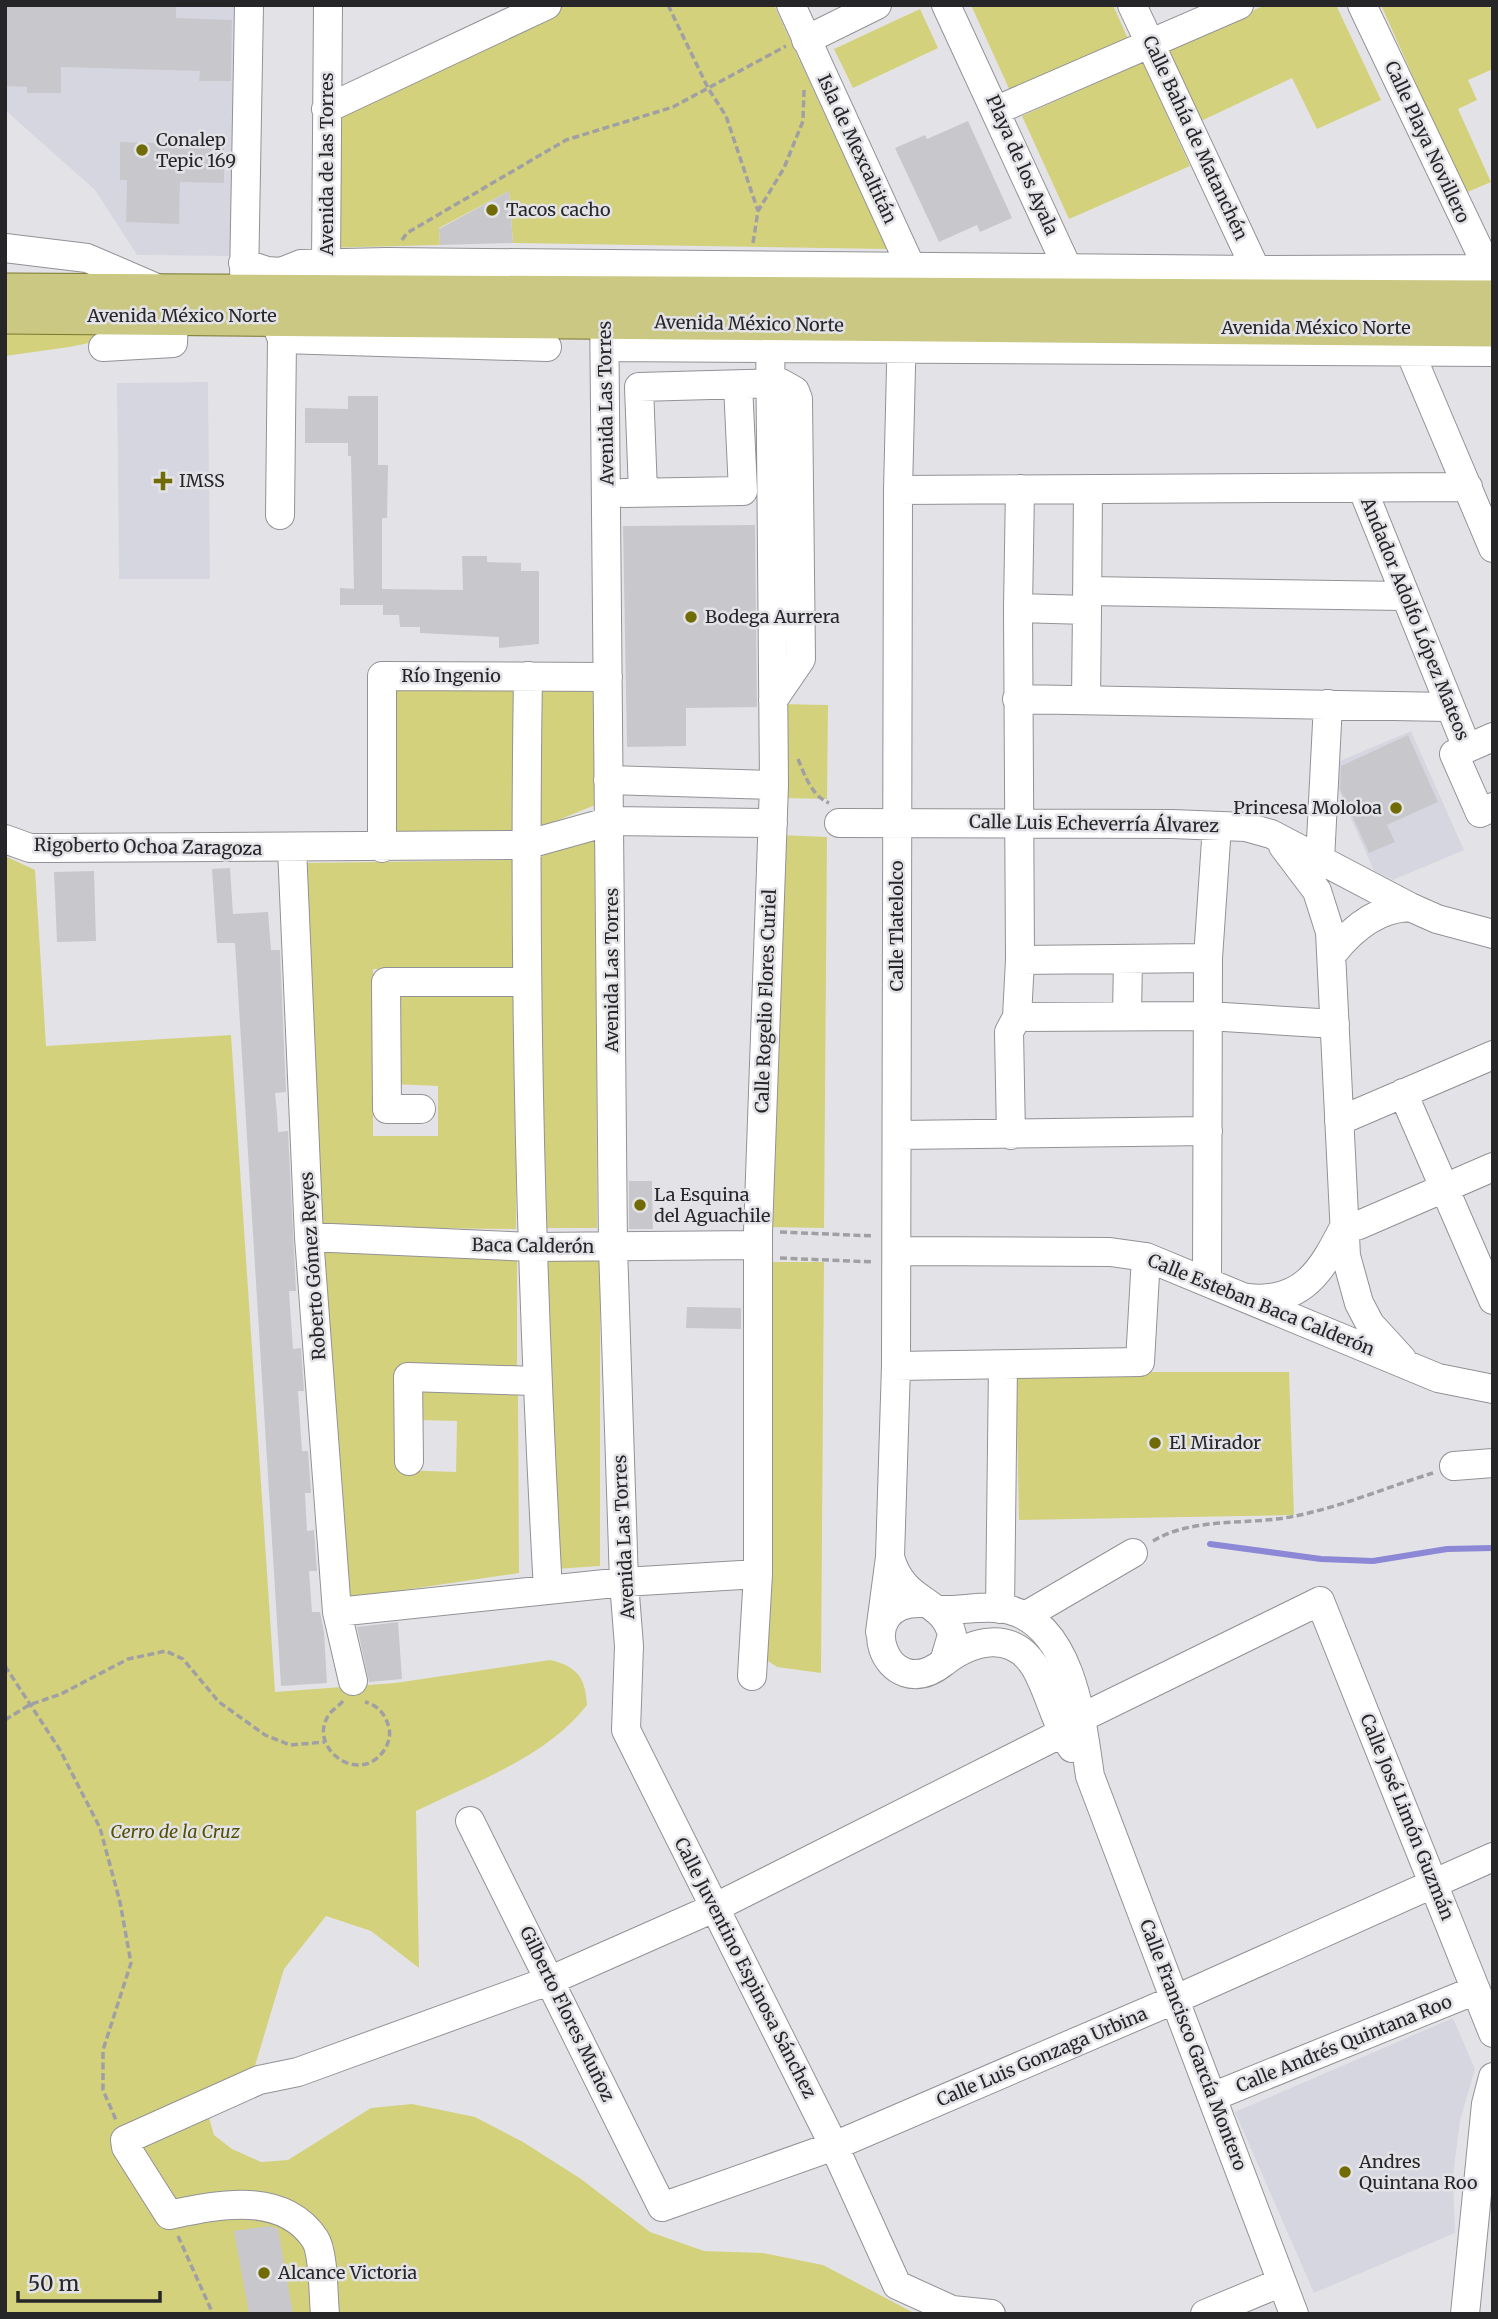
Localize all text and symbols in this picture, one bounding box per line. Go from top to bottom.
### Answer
street label: Calle Bahía de Matanchén [1138,32,1253,244]
street label: Calle Playa Novillero [1380,57,1475,226]
street label: Isla de Mexcaltitán [813,70,902,227]
street label: Avenida de las Torres [315,72,338,257]
street label: Playa de los Ayala [981,91,1064,239]
place label: Conalep Tepic 169 [156,128,236,172]
marker: Conalep Tepic 169 [134,142,150,158]
place label: Tacos cacho [506,198,610,221]
marker: Tacos cacho [484,202,500,218]
street label: Avenida México Norte [86,304,277,327]
street label: Avenida México Norte [653,310,844,337]
street label: Avenida México Norte [1220,316,1411,339]
street label: Avenida Las Torres [593,320,618,487]
place label: IMSS [179,469,225,492]
marker: IMSS [153,471,173,491]
street label: Andador Adolfo López Mateos [1356,493,1475,744]
place label: Bodega Aurrera [705,605,840,628]
marker: Bodega Aurrera [683,609,699,625]
street label: Río Ingenio [401,664,501,687]
place label: Princesa Mololoa [1233,796,1382,819]
marker: Princesa Mololoa [1388,800,1404,816]
street label: Calle Luis Echeverría Álvarez [969,810,1219,837]
street label: Rigoberto Ochoa Zaragoza [34,833,263,860]
street label: Calle Tlatelolco [885,861,908,991]
street label: Avenida Las Torres [600,887,623,1053]
street label: Calle Rogelio Flores Curiel [750,888,781,1114]
street label: Roberto Gómez Reyes [294,1171,331,1361]
place label: La Esquina del Aguachile [654,1183,770,1227]
marker: La Esquina del Aguachile [632,1197,648,1213]
street label: Baca Calderón [471,1233,595,1258]
street label: Calle Esteban Baca Calderón [1144,1248,1378,1361]
place label: El Mirador [1169,1431,1261,1454]
marker: El Mirador [1147,1435,1163,1451]
street label: Avenida Las Torres [608,1454,639,1621]
street label: Calle José Limón Guzmán [1355,1710,1459,1923]
park label: Cerro de la Cruz [110,1820,241,1843]
street label: Calle Juventino Espinosa Sánchez [669,1834,821,2102]
street label: Calle Francisco García Montero [1135,1916,1252,2174]
street label: Gilberto Flores Muñoz [515,1922,620,2105]
street label: Calle Andrés Quintana Roo [1233,1990,1455,2097]
street label: Calle Luis Gonzaga Urbina [933,2001,1151,2111]
place label: Andres Quintana Roo [1358,2150,1477,2194]
marker: Andres Quintana Roo [1337,2164,1353,2180]
scale bar [18,2260,159,2304]
place label: Alcance Victoria [277,2261,417,2284]
marker: Alcance Victoria [256,2265,272,2281]
text: 50 m [28,2270,79,2297]

